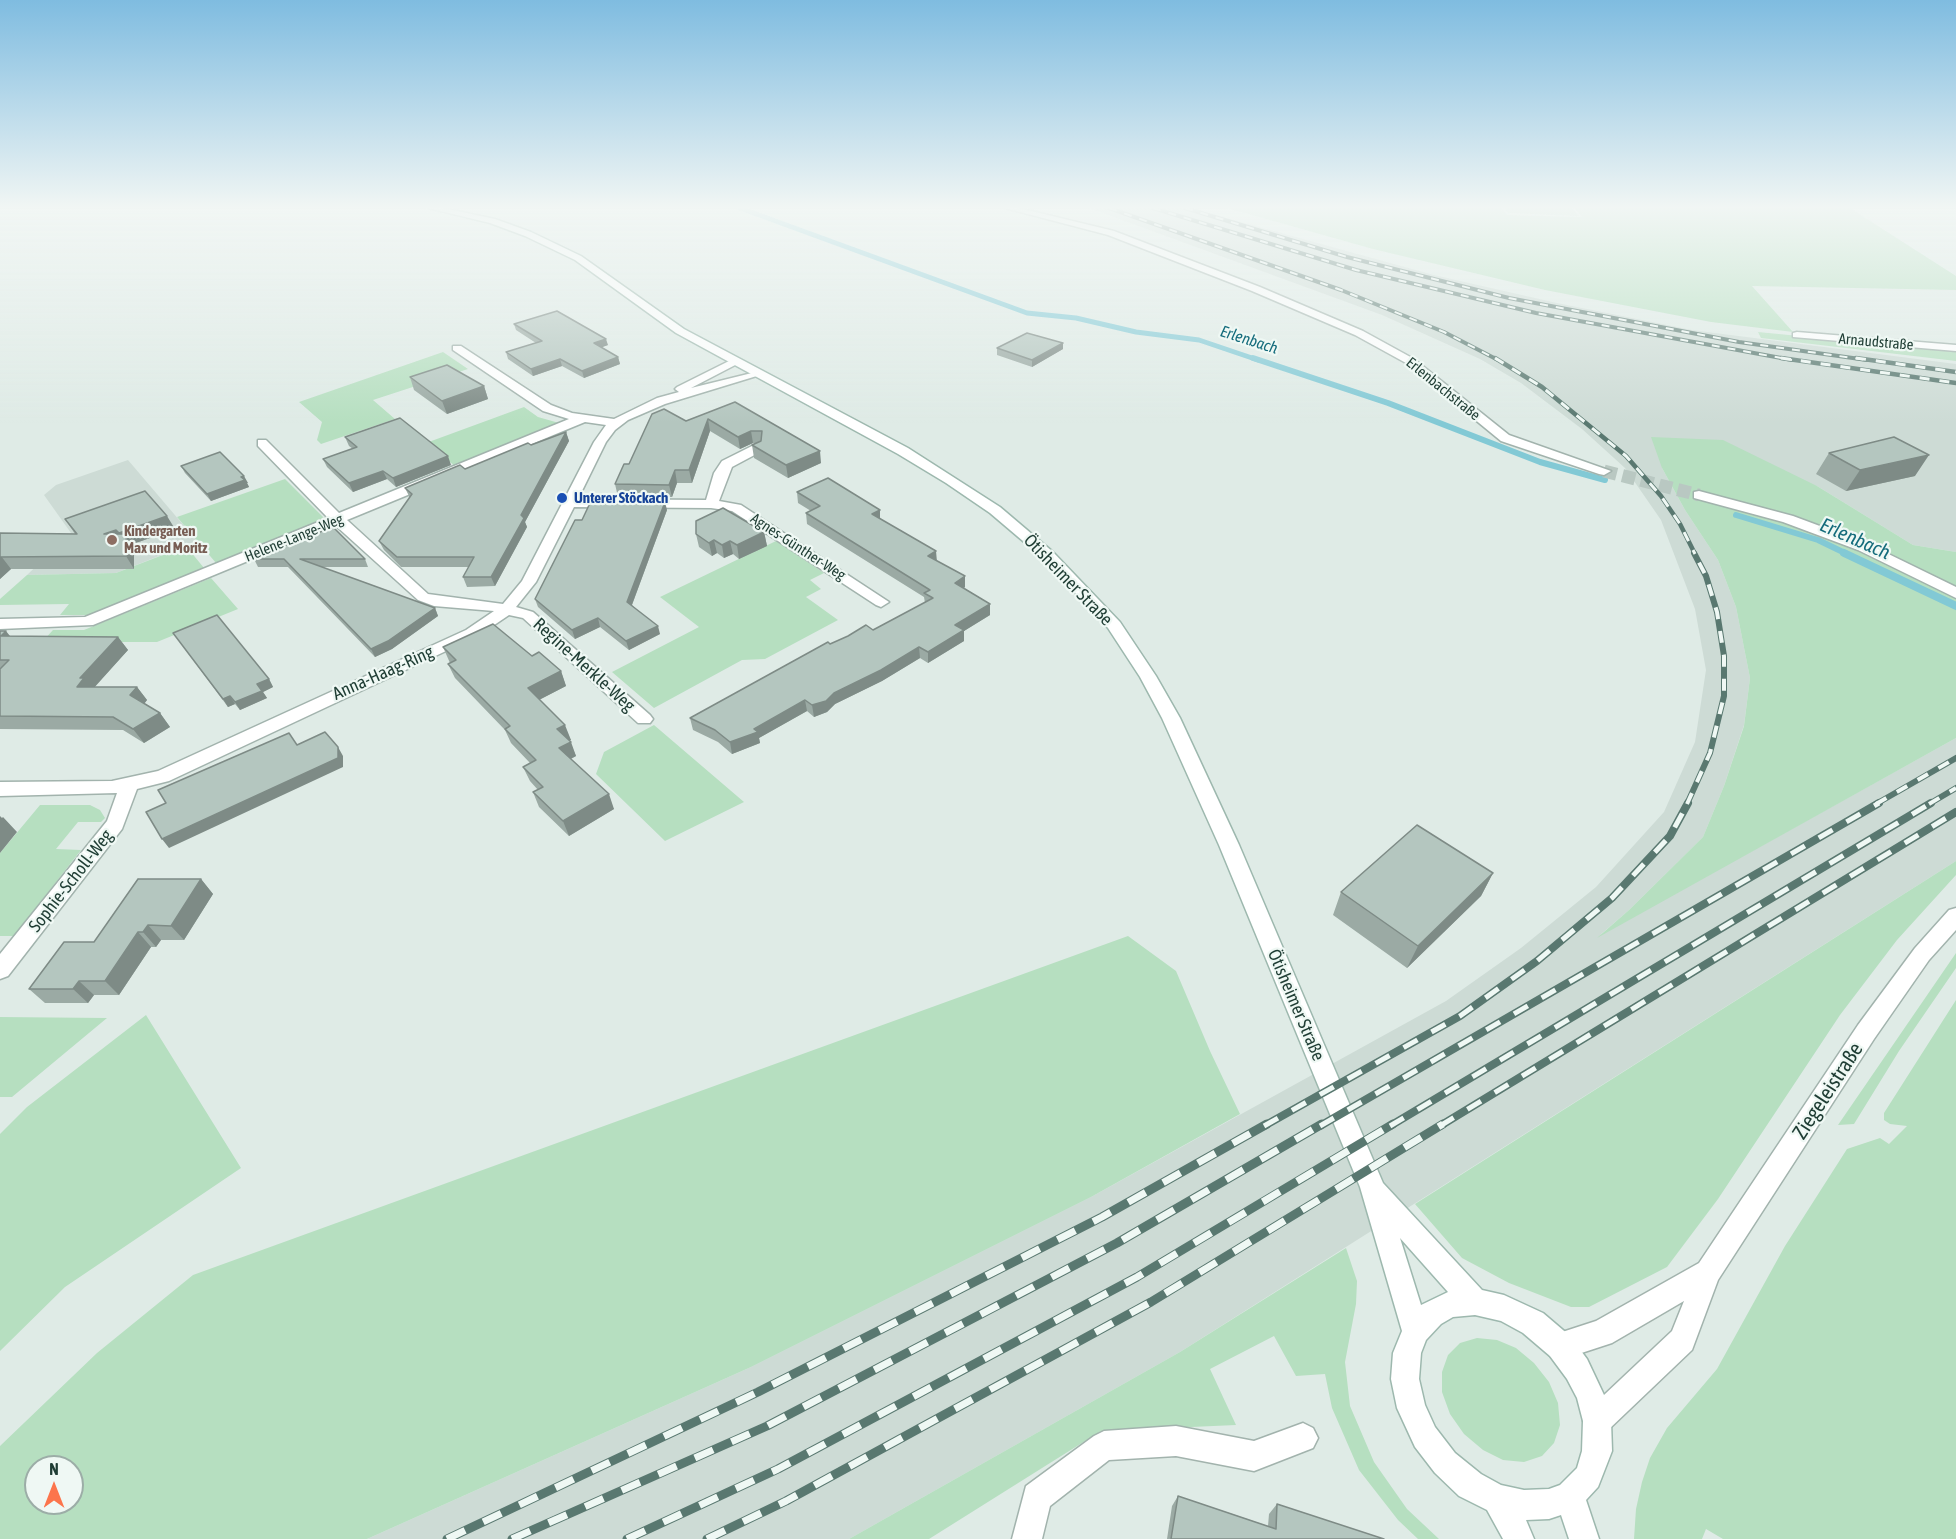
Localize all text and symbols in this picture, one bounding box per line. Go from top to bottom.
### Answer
water label: Erlenbach [1218,322,1280,358]
street label: Arnaudstraße [1838,330,1914,354]
street label: Erlenbachstraße [1402,354,1484,424]
place label: Unterer Stöckach [574,489,668,507]
marker: Unterer Stöckach [555,491,569,505]
street label: Helene-Lange-Weg [242,510,346,566]
street label: Agnes-Günther-Weg [747,510,849,584]
water label: Erlenbach [1816,513,1894,565]
place label: Kindergarten Max und Moritz [124,522,208,557]
street label: Ötisheimer Straße [1019,530,1117,630]
marker: Kindergarten Max und Moritz [105,533,119,547]
street label: Regine-Merkle-Weg [529,614,639,716]
street label: Anna-Haag-Ring [329,641,437,705]
street label: Sophie-Scholl-Weg [24,826,118,936]
street label: Ötisheimer Straße [1263,946,1329,1064]
street label: Ziegeleistraße [1787,1038,1869,1144]
north arrow [24,1455,84,1515]
text: N [49,1460,59,1478]

